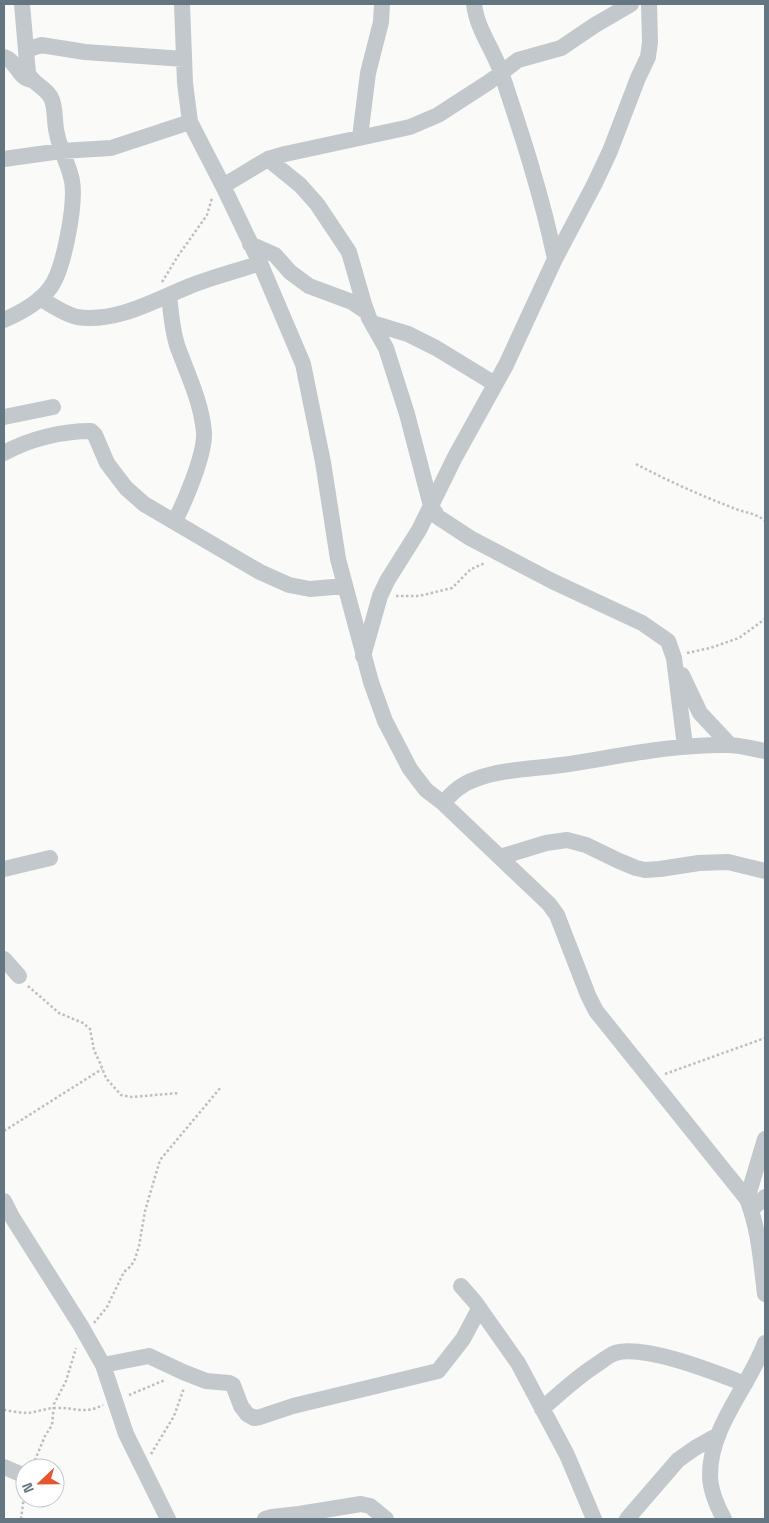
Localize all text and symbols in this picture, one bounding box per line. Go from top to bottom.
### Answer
north arrow [15,1458,65,1508]
text: N [18,1480,38,1496]

